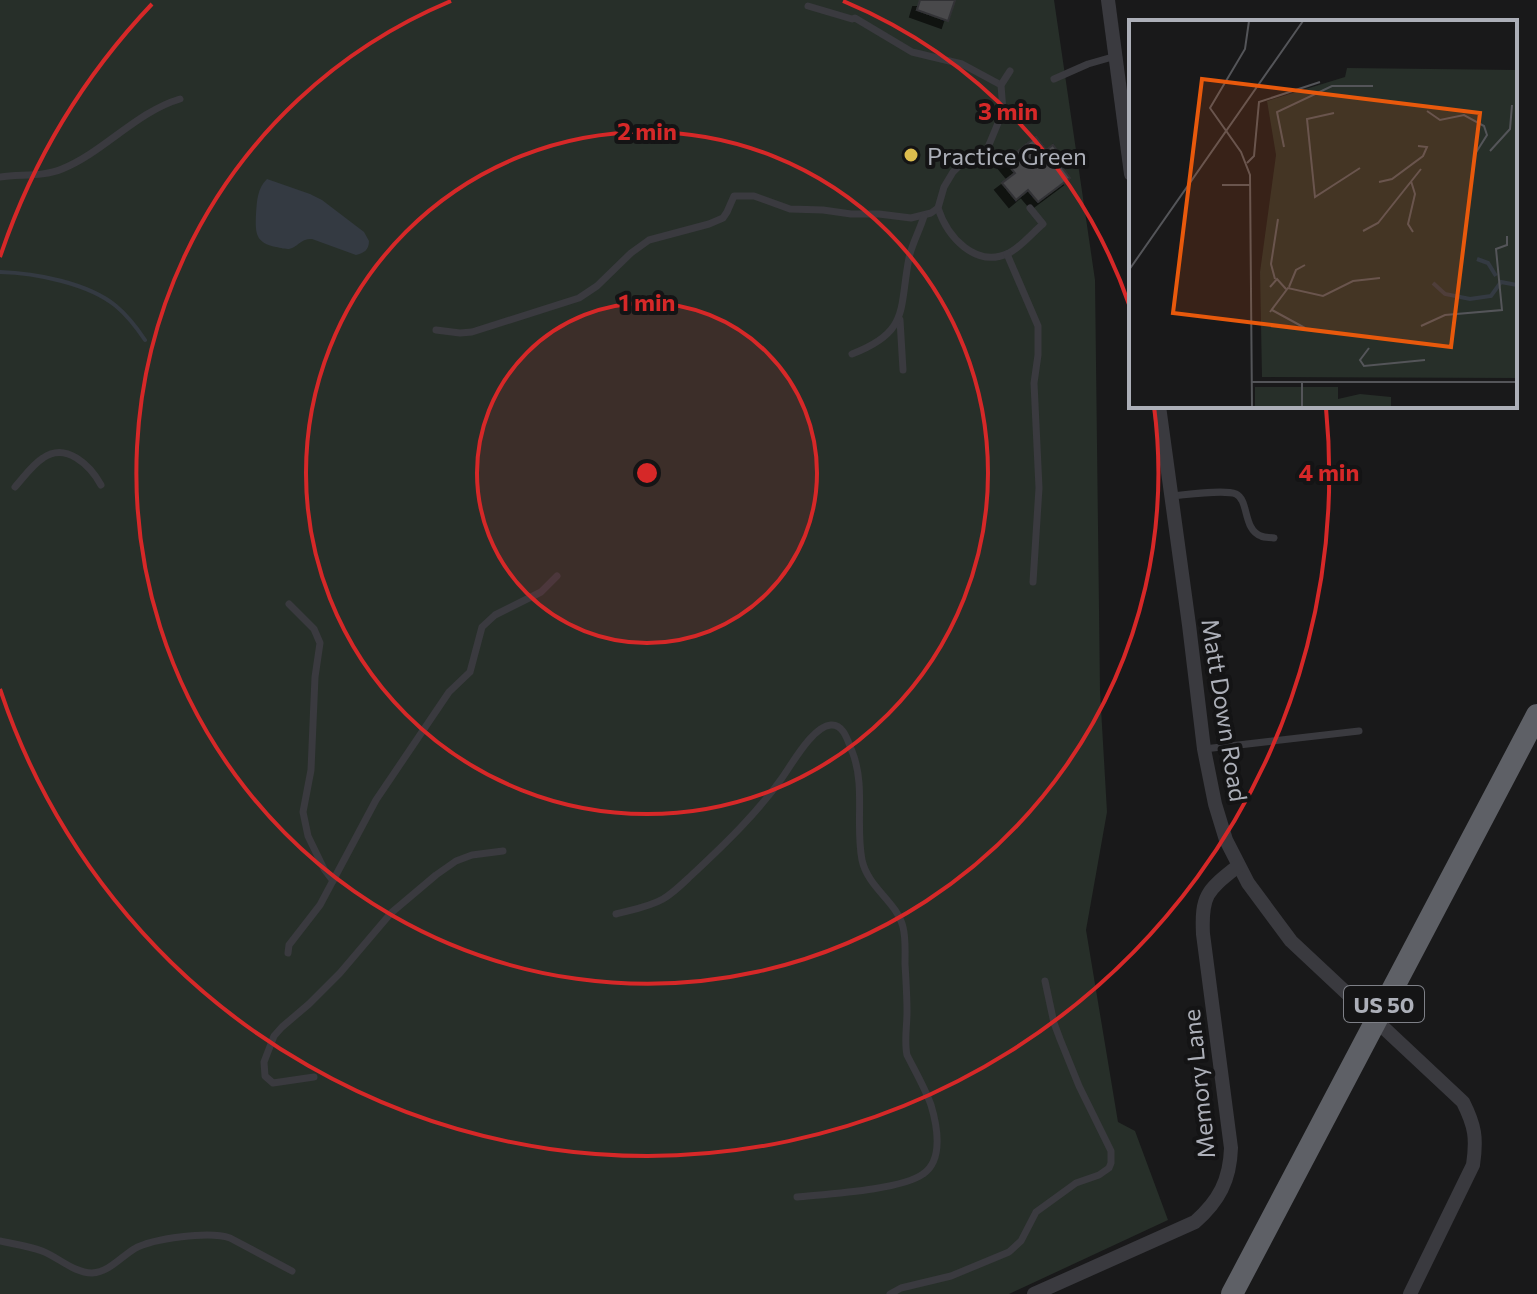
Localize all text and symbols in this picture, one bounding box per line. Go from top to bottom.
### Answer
inset map [1129,20,1517,408]
text: 3 min [978,96,1038,125]
text: 2 min [617,116,677,145]
place label: Practice Green [927,141,1087,170]
marker: Practice Green [902,146,920,164]
text: 1 min [619,287,675,316]
text: 4 min [1299,457,1359,486]
centre of rings [633,459,661,487]
street label: Matt Down Road [1196,616,1254,804]
road number: US 50 [1344,986,1424,1022]
street label: Memory Lane [1176,1008,1220,1160]

